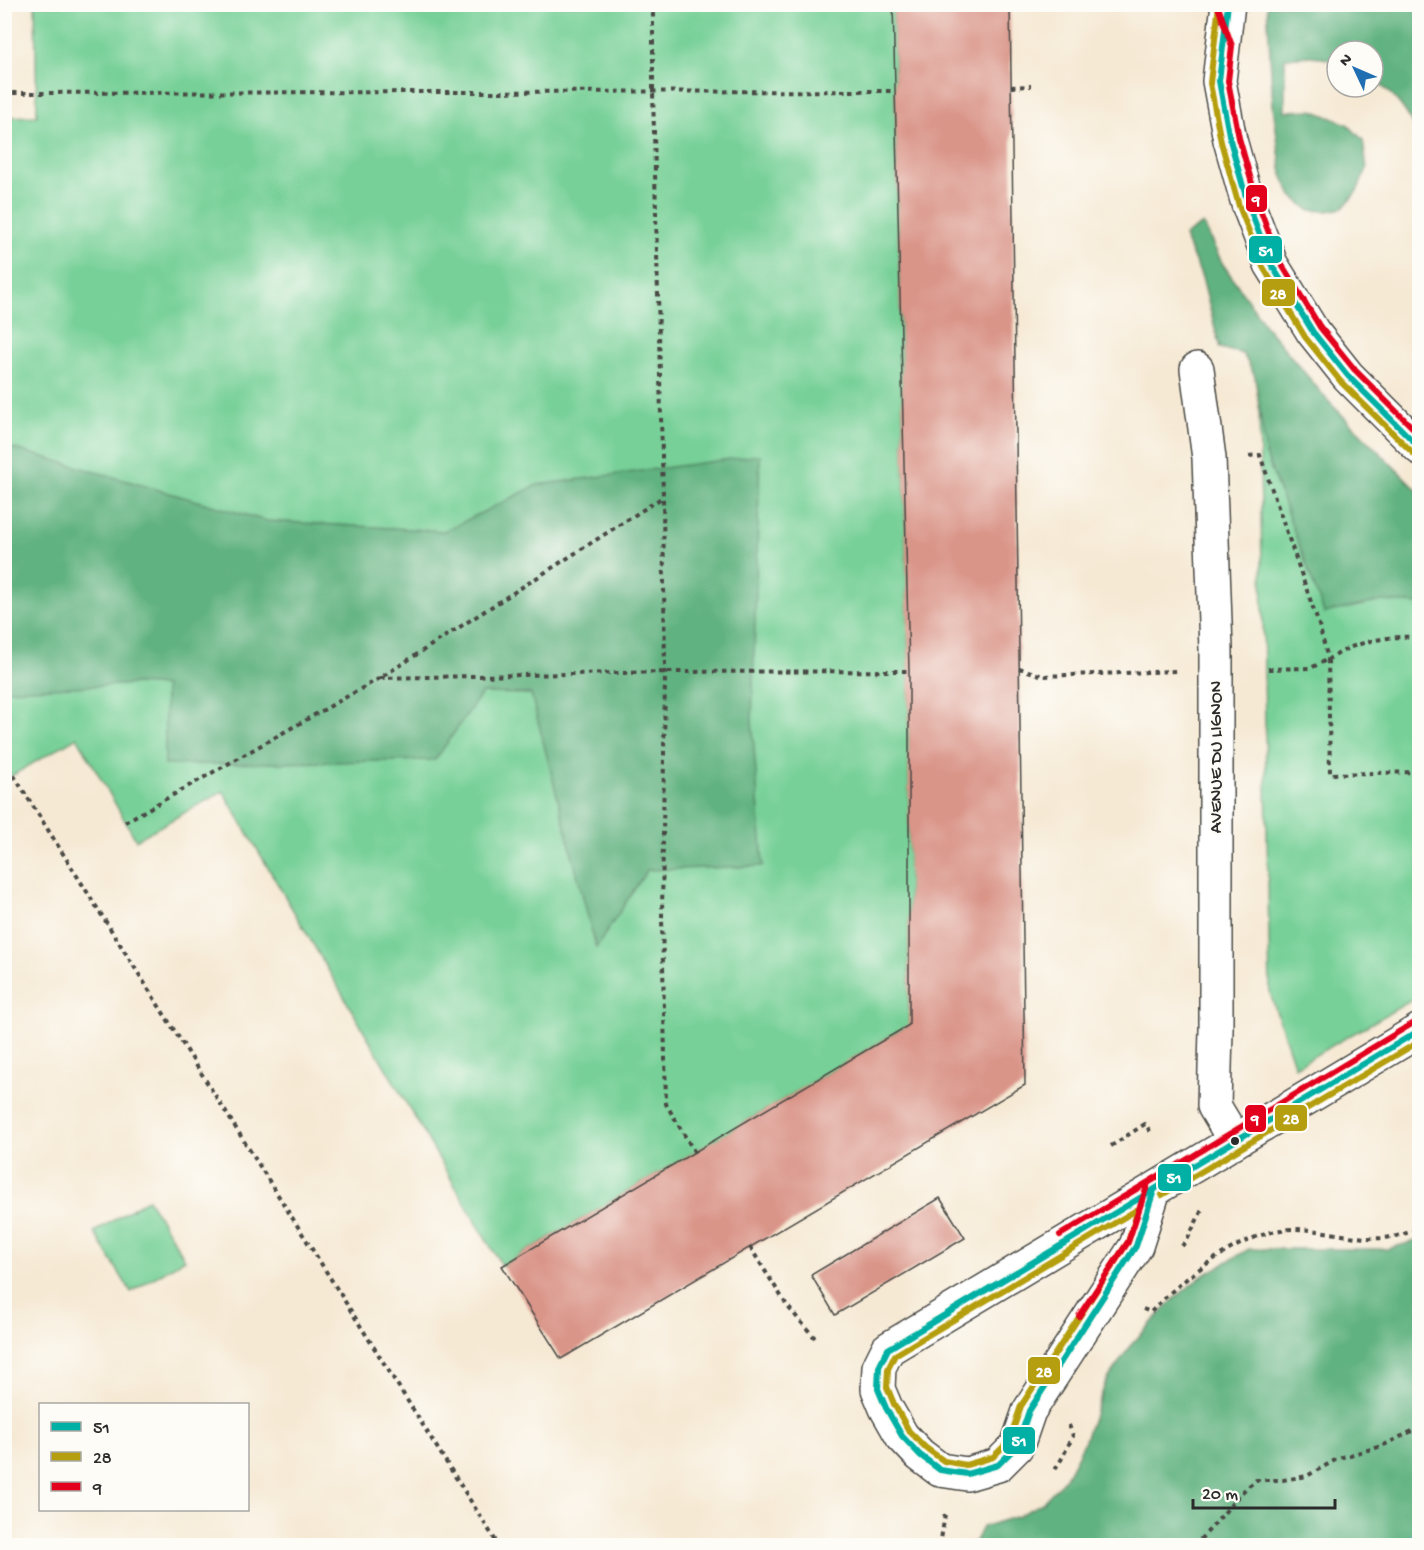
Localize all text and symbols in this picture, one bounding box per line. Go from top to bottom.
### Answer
north arrow [1325,39,1385,99]
text: N [1336,50,1358,71]
line badge: 9 [1245,184,1268,213]
text: 9 [1251,193,1260,212]
line badge: 51 [1248,235,1283,264]
text: 51 [1259,244,1273,263]
line badge: 28 [1261,278,1296,307]
text: 28 [1270,287,1287,306]
street label: AVENUE DU LIGNON [1207,681,1228,833]
line badge: 9 [1244,1104,1267,1133]
line badge: 28 [1274,1104,1308,1132]
text: 9 [1250,1112,1259,1131]
text: 28 [1283,1112,1300,1131]
unlabelled marker [1229,1135,1241,1147]
line badge: 51 [1157,1163,1192,1192]
text: 51 [1167,1171,1181,1190]
line badge: 28 [1027,1356,1061,1385]
text: 28 [1036,1365,1053,1384]
legend [39,1403,249,1511]
text: 51 [93,1419,110,1440]
line badge: 51 [1002,1426,1036,1455]
text: 51 [1012,1434,1026,1453]
text: 28 [93,1449,112,1470]
scale bar [1193,1472,1336,1510]
text: 9 [92,1479,102,1500]
text: 20 m [1202,1485,1238,1506]

